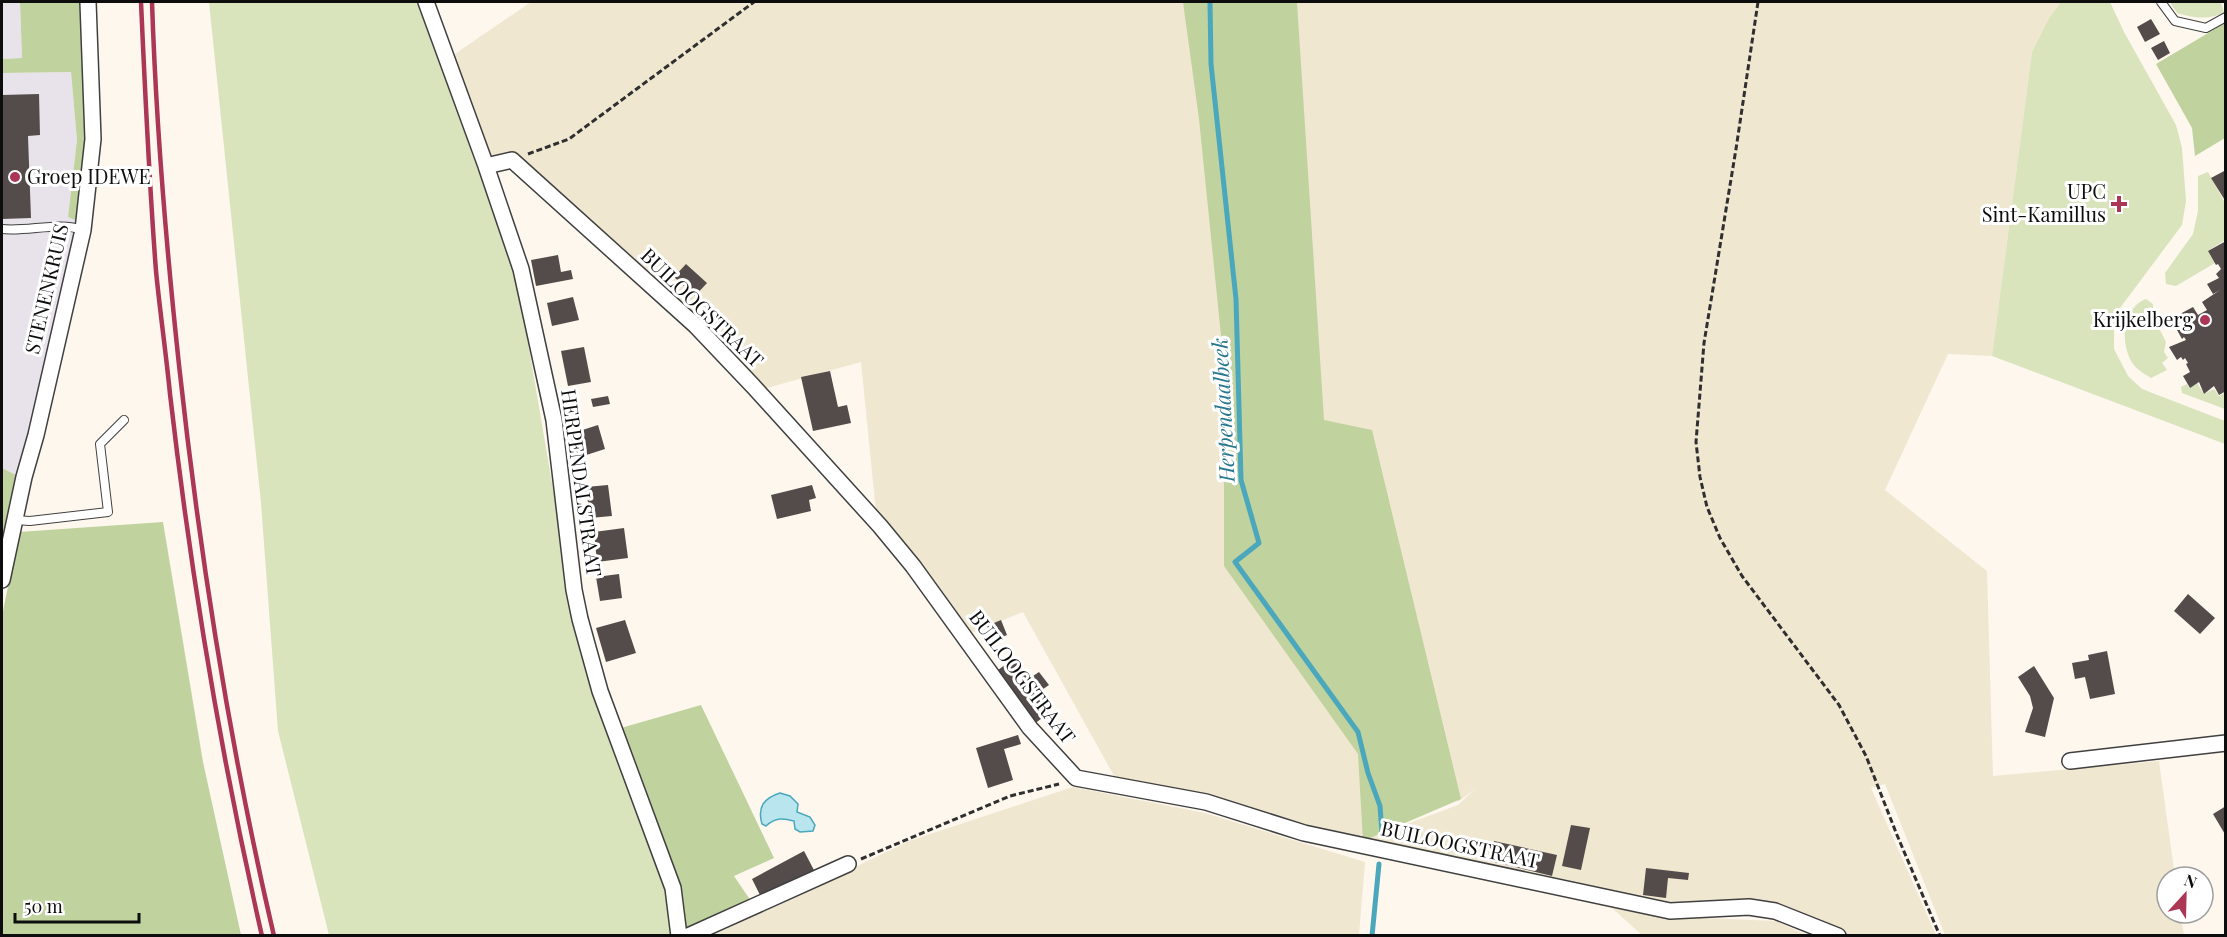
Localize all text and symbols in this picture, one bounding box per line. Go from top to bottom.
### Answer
place label: Groep IDEWE [27,162,151,189]
marker: Groep IDEWE [8,170,22,184]
place label: UPC Sint-Kamillus [1982,177,2106,227]
marker: UPC Sint-Kamillus [2110,195,2128,213]
street label: STENENKRUIS [17,221,74,356]
street label: BUILOOGSTRAAT [636,241,770,373]
place label: Krijkelberg [2093,305,2193,332]
marker: Krijkelberg [2198,313,2212,327]
water label: Herpendaalbeek [1204,337,1240,484]
street label: HERPENDALSTRAAT [556,387,609,578]
street label: BUILOOGSTRAAT [964,604,1082,749]
street label: BUILOOGSTRAAT [1379,814,1542,873]
north arrow [2155,865,2215,925]
text: N [2182,869,2201,893]
scale bar [15,886,140,924]
text: 50 m [24,894,63,918]

